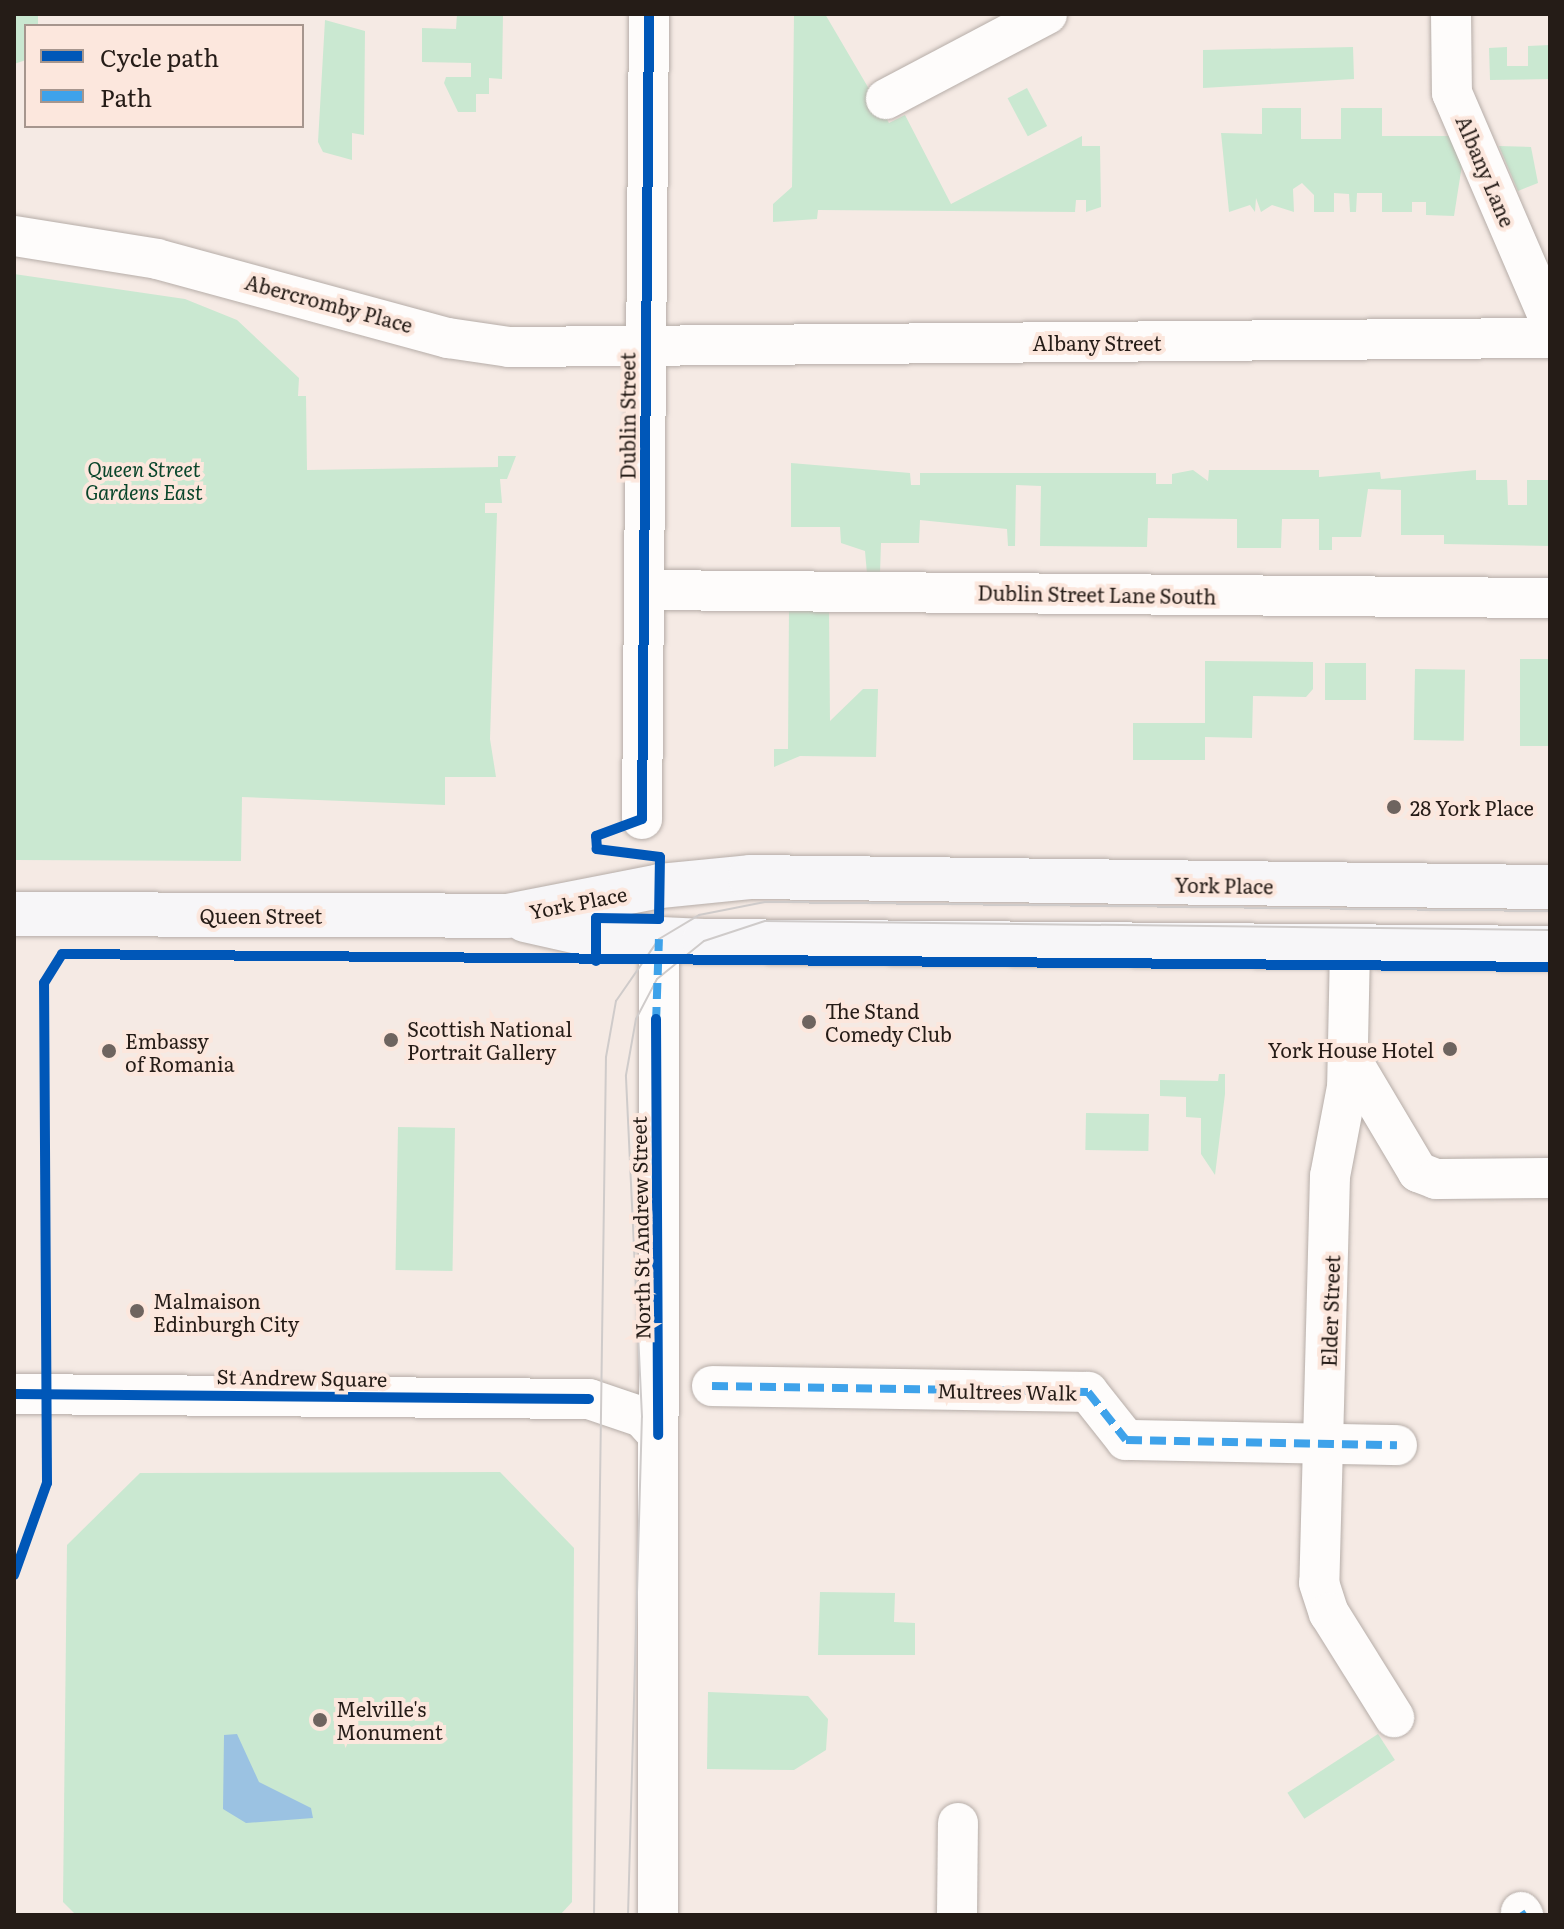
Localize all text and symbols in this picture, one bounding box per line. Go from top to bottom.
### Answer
legend [24,24,304,128]
text: Cycle path [100,39,219,74]
text: Path [100,79,152,114]
street label: Albany Lane [1452,112,1520,230]
street label: Abercromby Place [243,269,415,337]
street label: Albany Street [1033,330,1161,354]
street label: Dublin Street [615,352,639,480]
park label: Queen Street Gardens East [85,456,203,503]
street label: Dublin Street Lane South [977,580,1217,608]
place label: 28 York Place [1410,795,1534,819]
marker: 28 York Place [1385,798,1403,816]
street label: York Place [1174,872,1274,898]
street label: York Place [527,881,629,923]
street label: Queen Street [200,903,322,927]
place label: The Stand Comedy Club [825,998,952,1045]
marker: The Stand Comedy Club [800,1013,818,1031]
place label: Scottish National Portrait Gallery [407,1016,572,1063]
place label: Embassy of Romania [125,1028,235,1075]
marker: Scottish National Portrait Gallery [382,1031,400,1049]
place label: York House Hotel [1268,1037,1434,1061]
marker: York House Hotel [1441,1040,1459,1058]
marker: Embassy of Romania [100,1042,118,1060]
street label: North St Andrew Street [626,1116,654,1340]
street label: Elder Street [1316,1255,1344,1367]
place label: Malmaison Edinburgh City [153,1288,299,1335]
marker: Malmaison Edinburgh City [128,1302,146,1320]
street label: St Andrew Square [216,1364,388,1390]
street label: Multrees Walk [937,1378,1077,1404]
place label: Melville's Monument [336,1696,443,1743]
marker: Melville's Monument [311,1711,329,1729]

